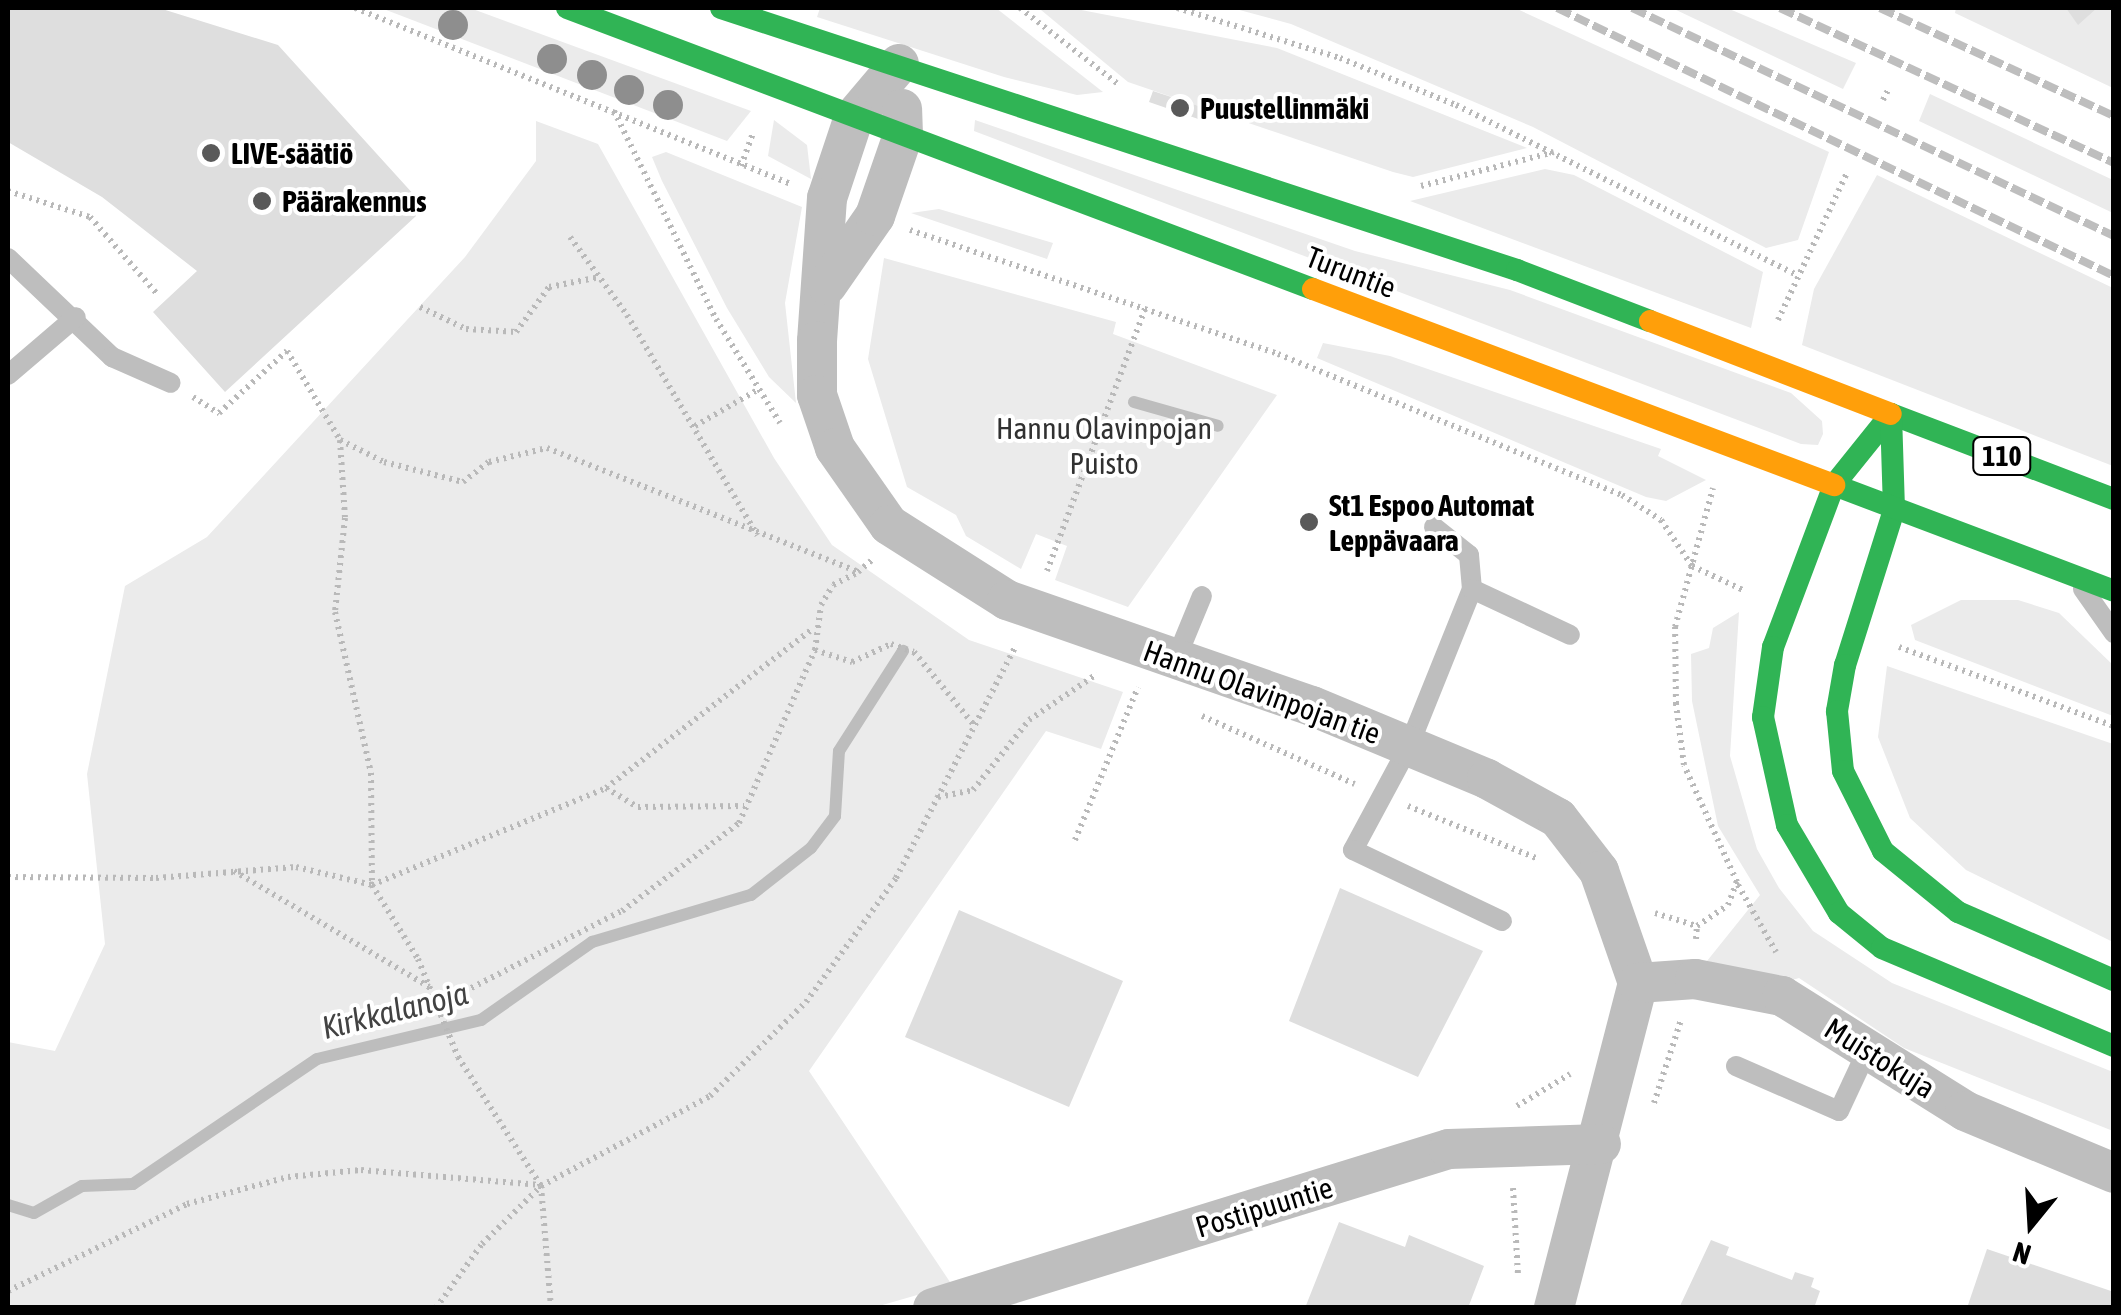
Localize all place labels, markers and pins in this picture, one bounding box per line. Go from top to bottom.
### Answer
place label: Puustellinmäki [1200,90,1369,126]
marker: Puustellinmäki [1169,97,1191,119]
place label: LIVE-säätiö [231,135,353,171]
marker: LIVE-säätiö [200,142,222,164]
place label: Päärakennus [282,183,427,219]
marker: Päärakennus [251,190,273,212]
place label: St1 Espoo Automat Leppävaara [1329,487,1534,558]
marker: St1 Espoo Automat Leppävaara [1298,511,1320,533]

